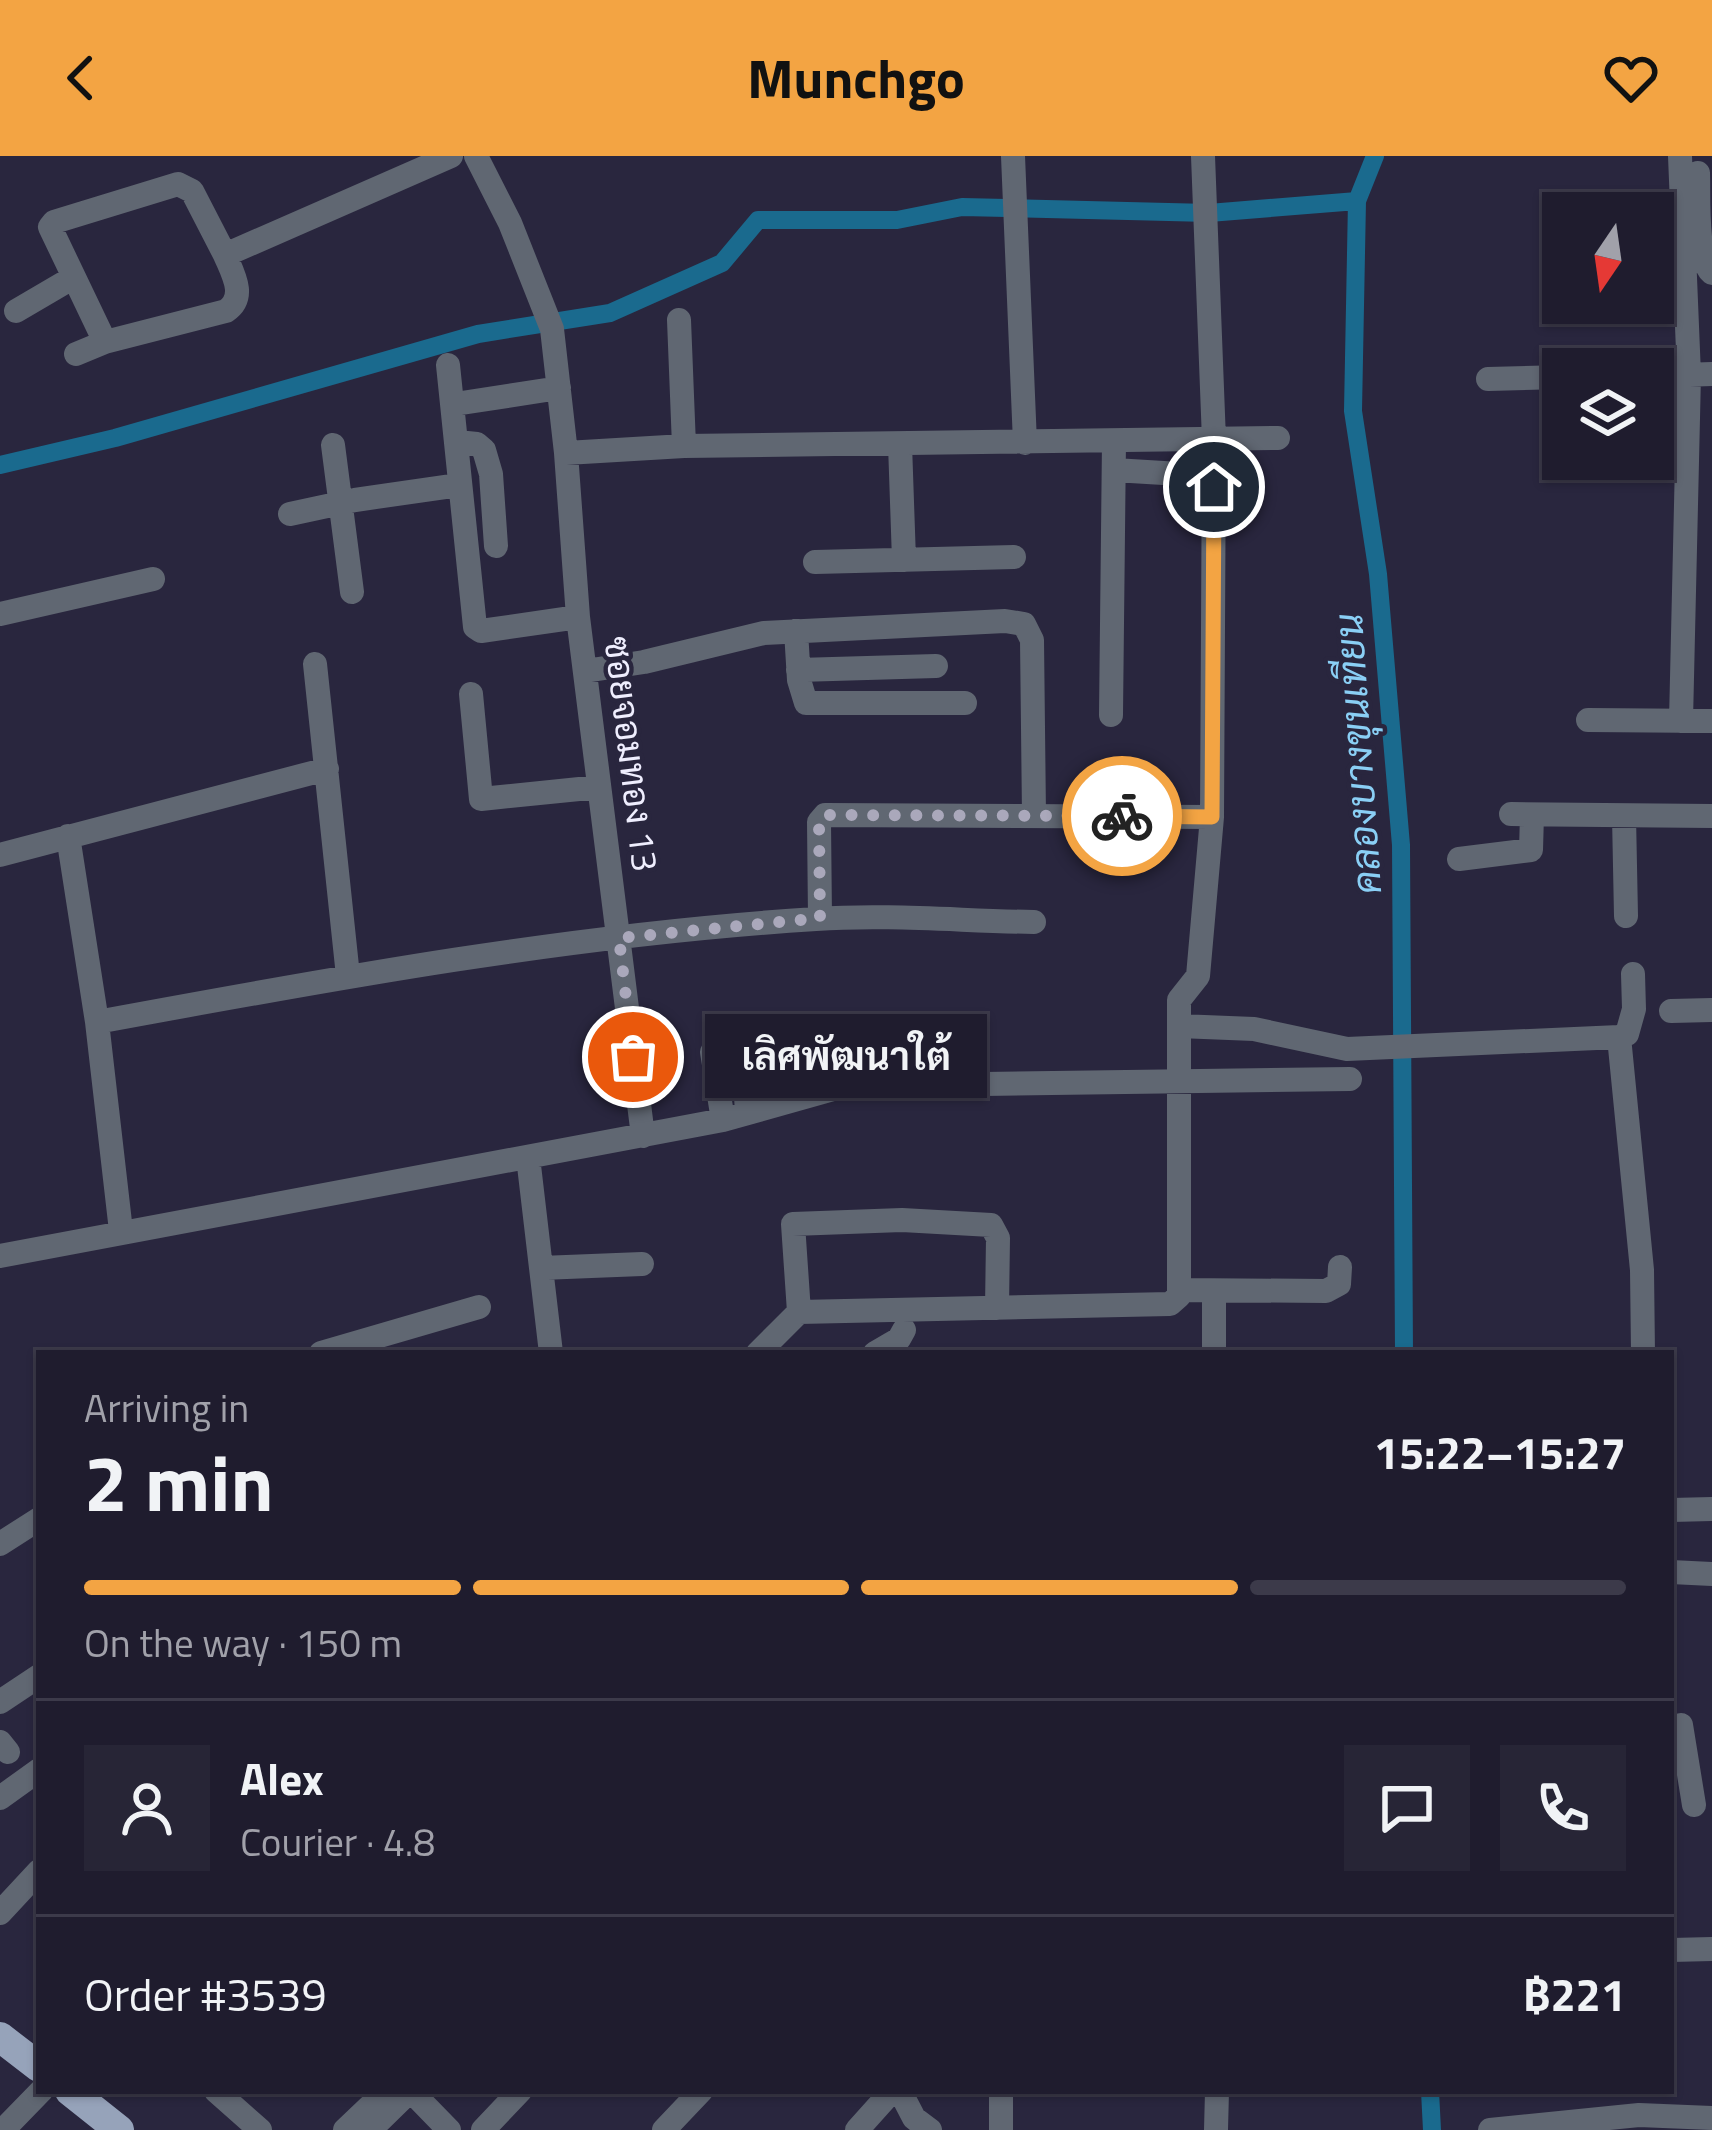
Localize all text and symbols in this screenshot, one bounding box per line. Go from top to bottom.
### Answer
text: Munchgo [747,37,965,119]
icon: back [48,45,114,111]
icon: heart [1598,45,1664,111]
north arrow [1542,192,1674,324]
map controls [1542,192,1674,480]
button: layers [1542,348,1674,480]
pin [1163,436,1265,538]
icon: home [1181,454,1247,520]
water label: คลองบางขุนเทียน [1318,611,1396,896]
street label: ซอยจอมทอง 13 [590,633,674,875]
courier [1062,756,1182,876]
icon: bike [1089,783,1155,849]
pin [582,1006,684,1108]
callout: เลิศพัฒนาใต้ [705,1015,987,1099]
icon: bag [600,1024,666,1090]
text: เลิศพัฒนาใต้ [741,1026,951,1085]
text: Arriving in [84,1378,249,1437]
text: 15:22–15:27 [1374,1418,1626,1486]
text: 2 min [84,1423,274,1541]
text: On the way · 150 m [84,1613,402,1672]
text: Alex [240,1744,324,1812]
button: person [84,1745,210,1871]
button: chat [1344,1745,1470,1871]
button: phone [1500,1745,1626,1871]
text: Courier · 4.8 [240,1812,435,1871]
text: Order #3539 [84,1960,327,2028]
text: ฿221 [1523,1960,1626,2028]

